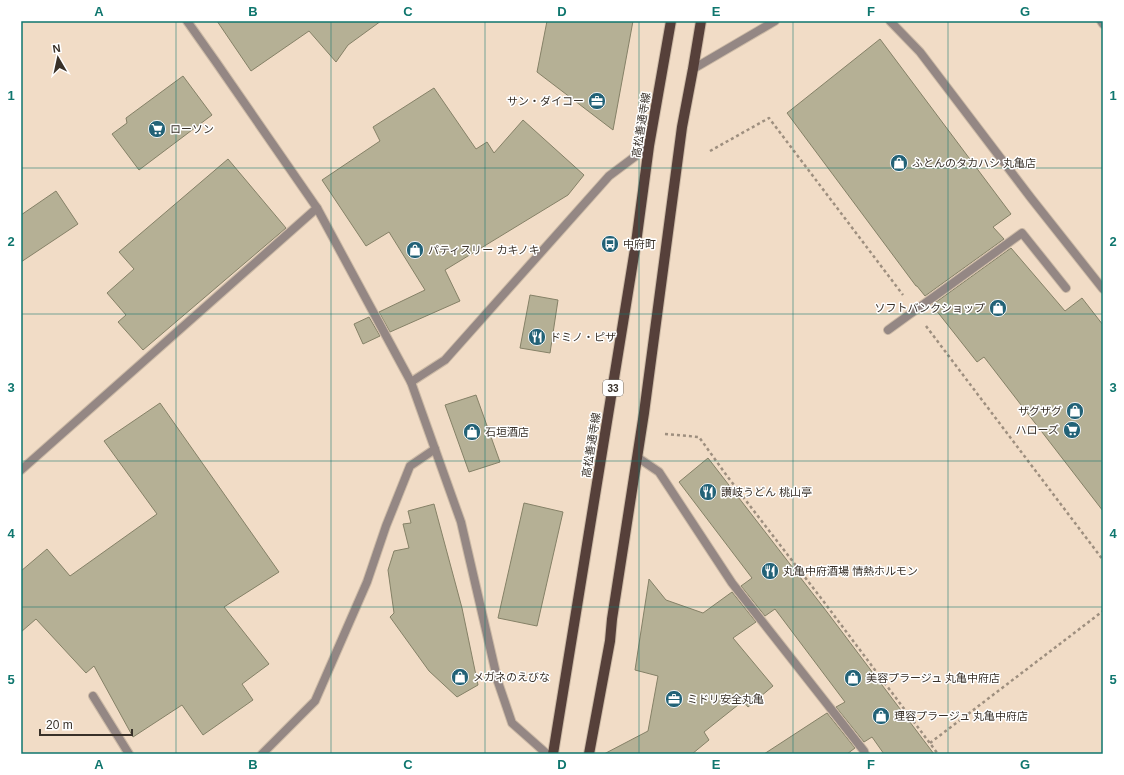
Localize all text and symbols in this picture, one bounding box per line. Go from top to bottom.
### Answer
text: A [94,4,104,19]
text: B [248,4,258,19]
text: C [403,4,413,19]
text: D [557,4,567,19]
text: E [712,4,721,19]
text: F [867,4,875,19]
text: G [1020,4,1030,19]
north arrow [38,38,78,78]
text: N [52,42,61,55]
text: 1 [7,88,15,103]
text: 1 [1109,88,1117,103]
office icon: サン・ダイコー [587,91,607,111]
street label: 高松善通寺線 [630,91,652,159]
place label: サン・ダイコー [507,95,584,107]
supermarket icon: ローソン [147,119,167,139]
place label: ローソン [170,123,214,135]
shop icon: ふとんのタカハシ 丸亀店 [889,153,909,173]
place label: ふとんのタカハシ 丸亀店 [912,157,1036,169]
text: 2 [7,234,15,249]
bus stop icon: 中府町 [600,234,620,254]
text: 2 [1109,234,1117,249]
place label: 中府町 [623,238,656,250]
shop icon: パティスリー カキノキ [405,240,425,260]
place label: パティスリー カキノキ [428,244,540,256]
shop icon: ソフトバンクショップ [988,298,1008,318]
place label: ソフトバンクショップ [874,302,985,314]
restaurant icon: ドミノ・ピザ [527,327,547,347]
place label: ドミノ・ピザ [550,331,616,343]
text: 3 [7,380,15,395]
road number: 33 [603,380,623,396]
text: 3 [1109,380,1117,395]
shop icon: ザグザグ [1065,401,1085,421]
place label: ザグザグ [1018,405,1062,417]
street label: 高松善通寺線 [580,411,602,479]
supermarket icon: ハローズ [1062,420,1082,440]
shop icon: 石垣酒店 [462,422,482,442]
place label: ハローズ [1016,424,1059,436]
place label: 石垣酒店 [485,426,529,438]
restaurant icon: 讃岐うどん 桃山亭 [698,482,718,502]
place label: 讃岐うどん 桃山亭 [721,486,812,498]
text: 4 [7,526,15,541]
text: 4 [1109,526,1117,541]
restaurant icon: 丸亀中府酒場 情熱ホルモン [760,561,780,581]
place label: 丸亀中府酒場 情熱ホルモン [783,565,918,577]
shop icon: メガネのえびな [450,667,470,687]
shop icon: 美容プラージュ 丸亀中府店 [843,668,863,688]
place label: メガネのえびな [473,671,550,683]
text: 5 [7,672,15,687]
place label: 美容プラージュ 丸亀中府店 [866,672,1000,684]
text: 5 [1109,672,1117,687]
office icon: ミドリ安全丸亀 [664,689,684,709]
place label: ミドリ安全丸亀 [687,693,764,705]
shop icon: 理容プラージュ 丸亀中府店 [871,706,891,726]
place label: 理容プラージュ 丸亀中府店 [894,710,1028,722]
scale bar [40,711,132,737]
text: 20 m [46,718,73,732]
text: A [94,757,104,772]
text: B [248,757,258,772]
text: C [403,757,413,772]
text: D [557,757,567,772]
text: E [712,757,721,772]
text: F [867,757,875,772]
text: G [1020,757,1030,772]

